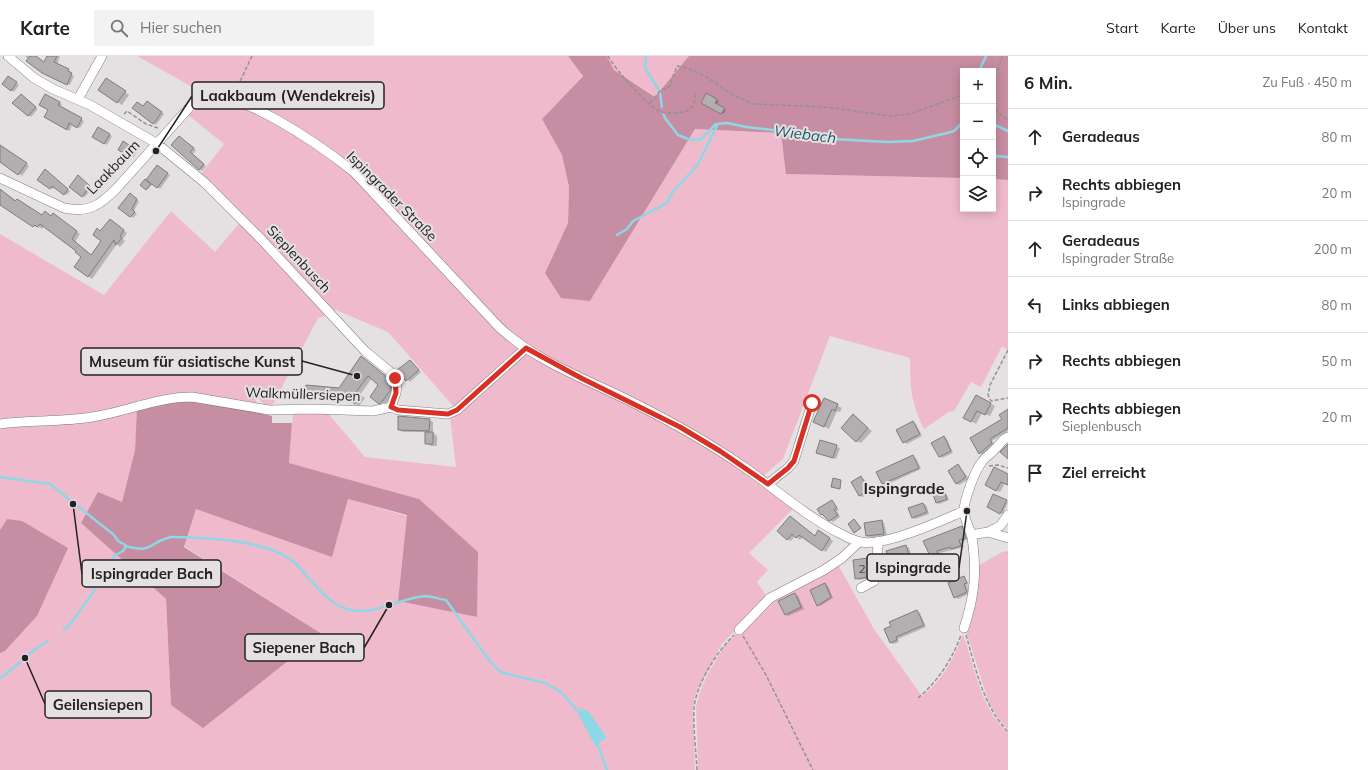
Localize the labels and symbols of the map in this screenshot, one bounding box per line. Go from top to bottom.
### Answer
callout: Laakbaum (Wendekreis) [192,82,384,109]
text: Laakbaum (Wendekreis) [200,86,376,105]
water label: Wiebach [773,121,837,147]
street label: Laakbaum [83,136,143,198]
street label: Ispingrader Straße [343,147,441,245]
street label: Sieplenbusch [263,221,335,297]
callout: Museum für asiatische Kunst [81,348,302,375]
text: Museum für asiatische Kunst [89,352,295,371]
route end [386,369,404,387]
street label: Walkmüllersiepen [245,383,361,405]
route start [803,394,821,412]
district label: Ispingrade [863,478,945,498]
callout: Ispingrade [867,554,959,581]
text: Ispingrade [875,558,951,577]
callout: Ispingrader Bach [82,560,221,587]
house number: 2 [858,561,866,576]
text: Ispingrader Bach [91,564,213,583]
callout: Siepener Bach [245,634,364,661]
text: Siepener Bach [253,638,355,657]
callout: Geilensiepen [45,691,151,718]
text: Geilensiepen [53,695,143,714]

